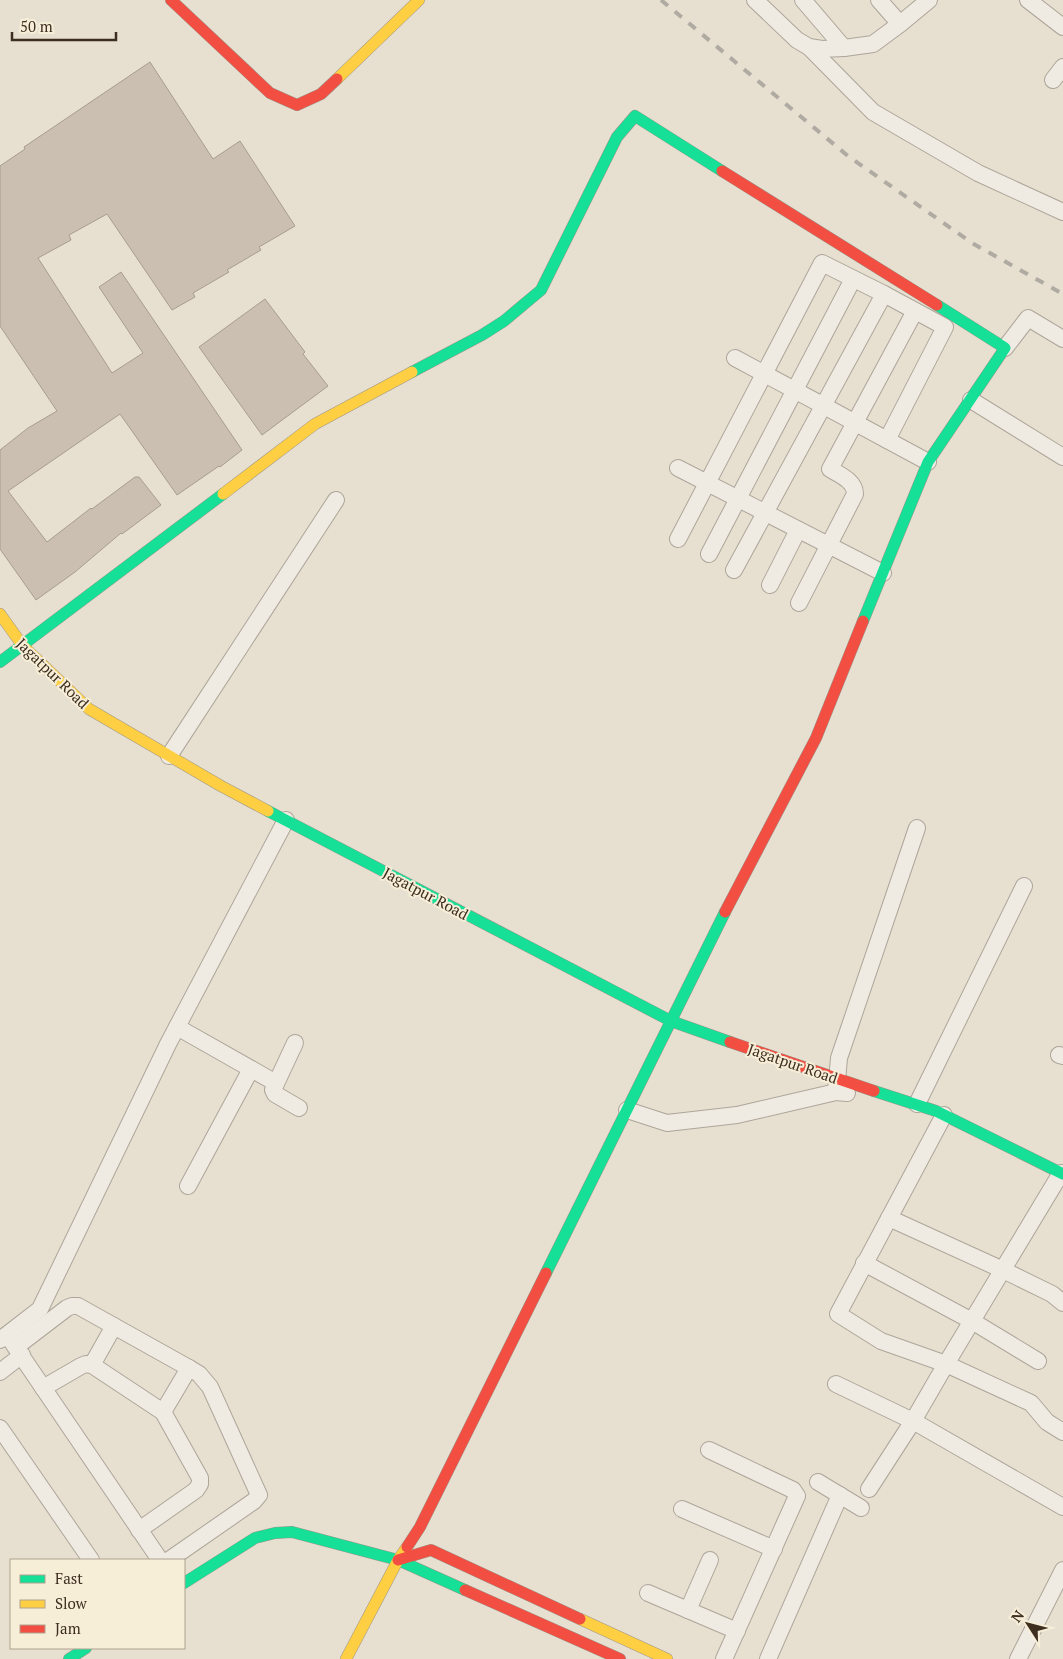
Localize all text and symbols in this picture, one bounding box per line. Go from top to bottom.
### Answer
scale bar [12,10,116,42]
text: 50 m [20,16,53,36]
street label: Jagatpur Road [12,633,94,713]
street label: Jagatpur Road [380,862,472,924]
street label: Jagatpur Road [745,1038,841,1088]
legend [10,1559,185,1649]
text: Fast [55,1568,83,1588]
text: Slow [55,1593,88,1613]
north arrow [1003,1599,1053,1649]
text: N [1006,1606,1028,1626]
text: Jam [55,1618,81,1638]

